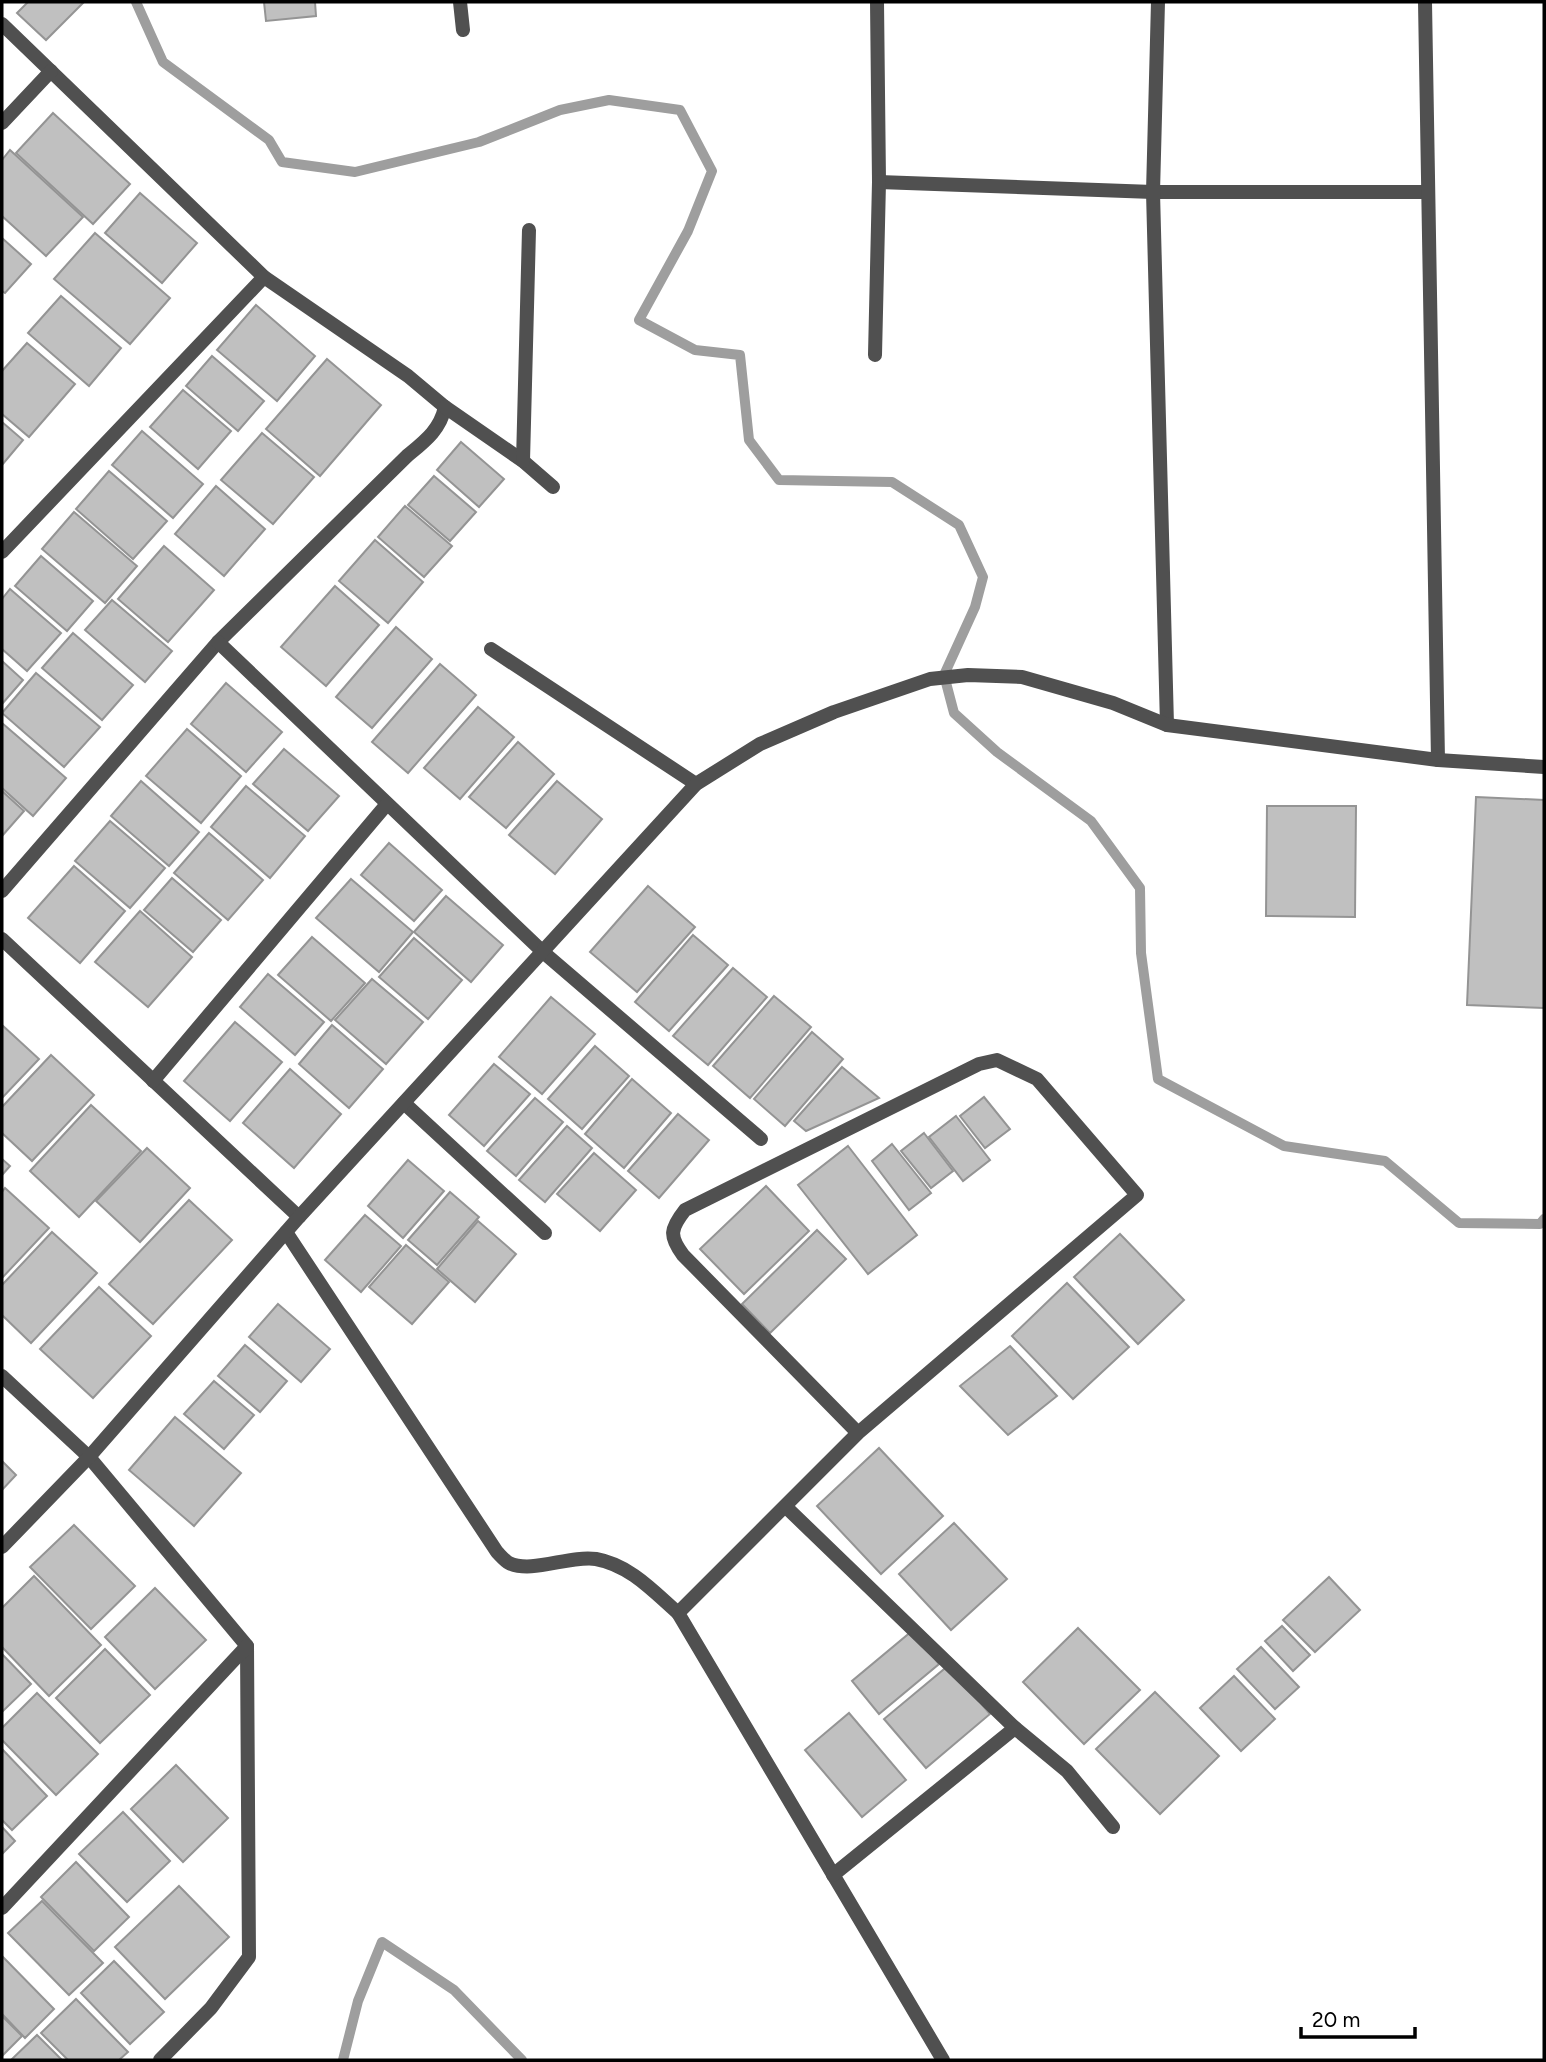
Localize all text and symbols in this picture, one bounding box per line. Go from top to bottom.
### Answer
scale bar [1301,1996,1415,2040]
text: 20 m [1312,2007,1360,2032]

